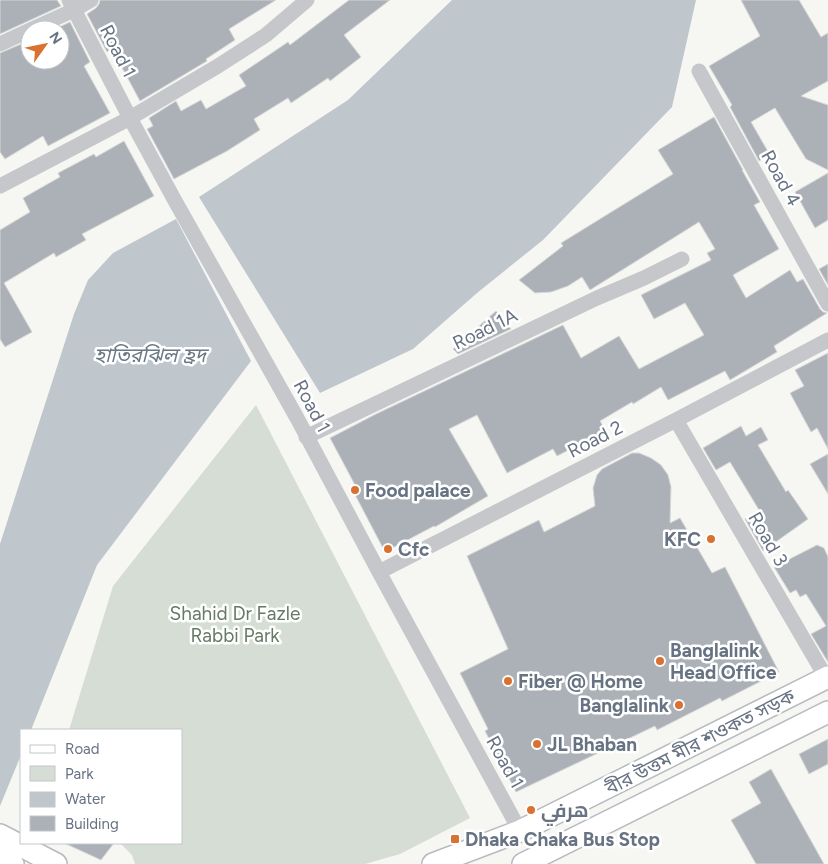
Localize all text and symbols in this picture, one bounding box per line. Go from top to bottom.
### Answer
north arrow [20,20,70,70]
street label: Road 1 [95,21,141,81]
text: N [45,29,66,47]
street label: Road 4 [756,146,806,210]
street label: Road 1A [449,303,521,354]
water label: হাতিরঝিল হ্রদ [94,343,210,367]
street label: Road 1 [289,376,335,436]
street label: Road 2 [563,415,627,463]
place label: Food palace [365,479,471,502]
marker: Food palace [349,484,361,496]
street label: Road 3 [743,508,793,570]
place label: KFC [664,528,701,551]
marker: KFC [705,533,717,545]
place label: Cfc [398,538,429,561]
marker: Cfc [382,543,394,555]
park label: Shahid Dr Fazle Rabbi Park [170,602,300,647]
place label: Banglalink Head Office [670,639,777,684]
marker: Banglalink Head Office [654,655,666,667]
place label: Fiber @ Home [518,670,643,693]
marker: Fiber @ Home [502,675,514,687]
street label: বীর উত্তম মীর শওকত সড়ক [601,684,799,800]
place label: Banglalink [580,694,670,717]
marker: Banglalink [673,699,685,711]
legend [20,729,182,844]
street label: Road 1 [481,732,529,792]
place label: JL Bhaban [547,733,637,756]
marker: JL Bhaban [531,738,543,750]
text: Road [65,740,100,758]
text: Park [65,765,94,783]
text: Water [65,790,105,808]
place label: هرفي [541,799,589,826]
marker: هرفي [525,804,537,816]
text: Building [65,815,119,833]
place label: Dhaka Chaka Bus Stop [465,828,660,851]
marker: Dhaka Chaka Bus Stop [449,833,461,845]

